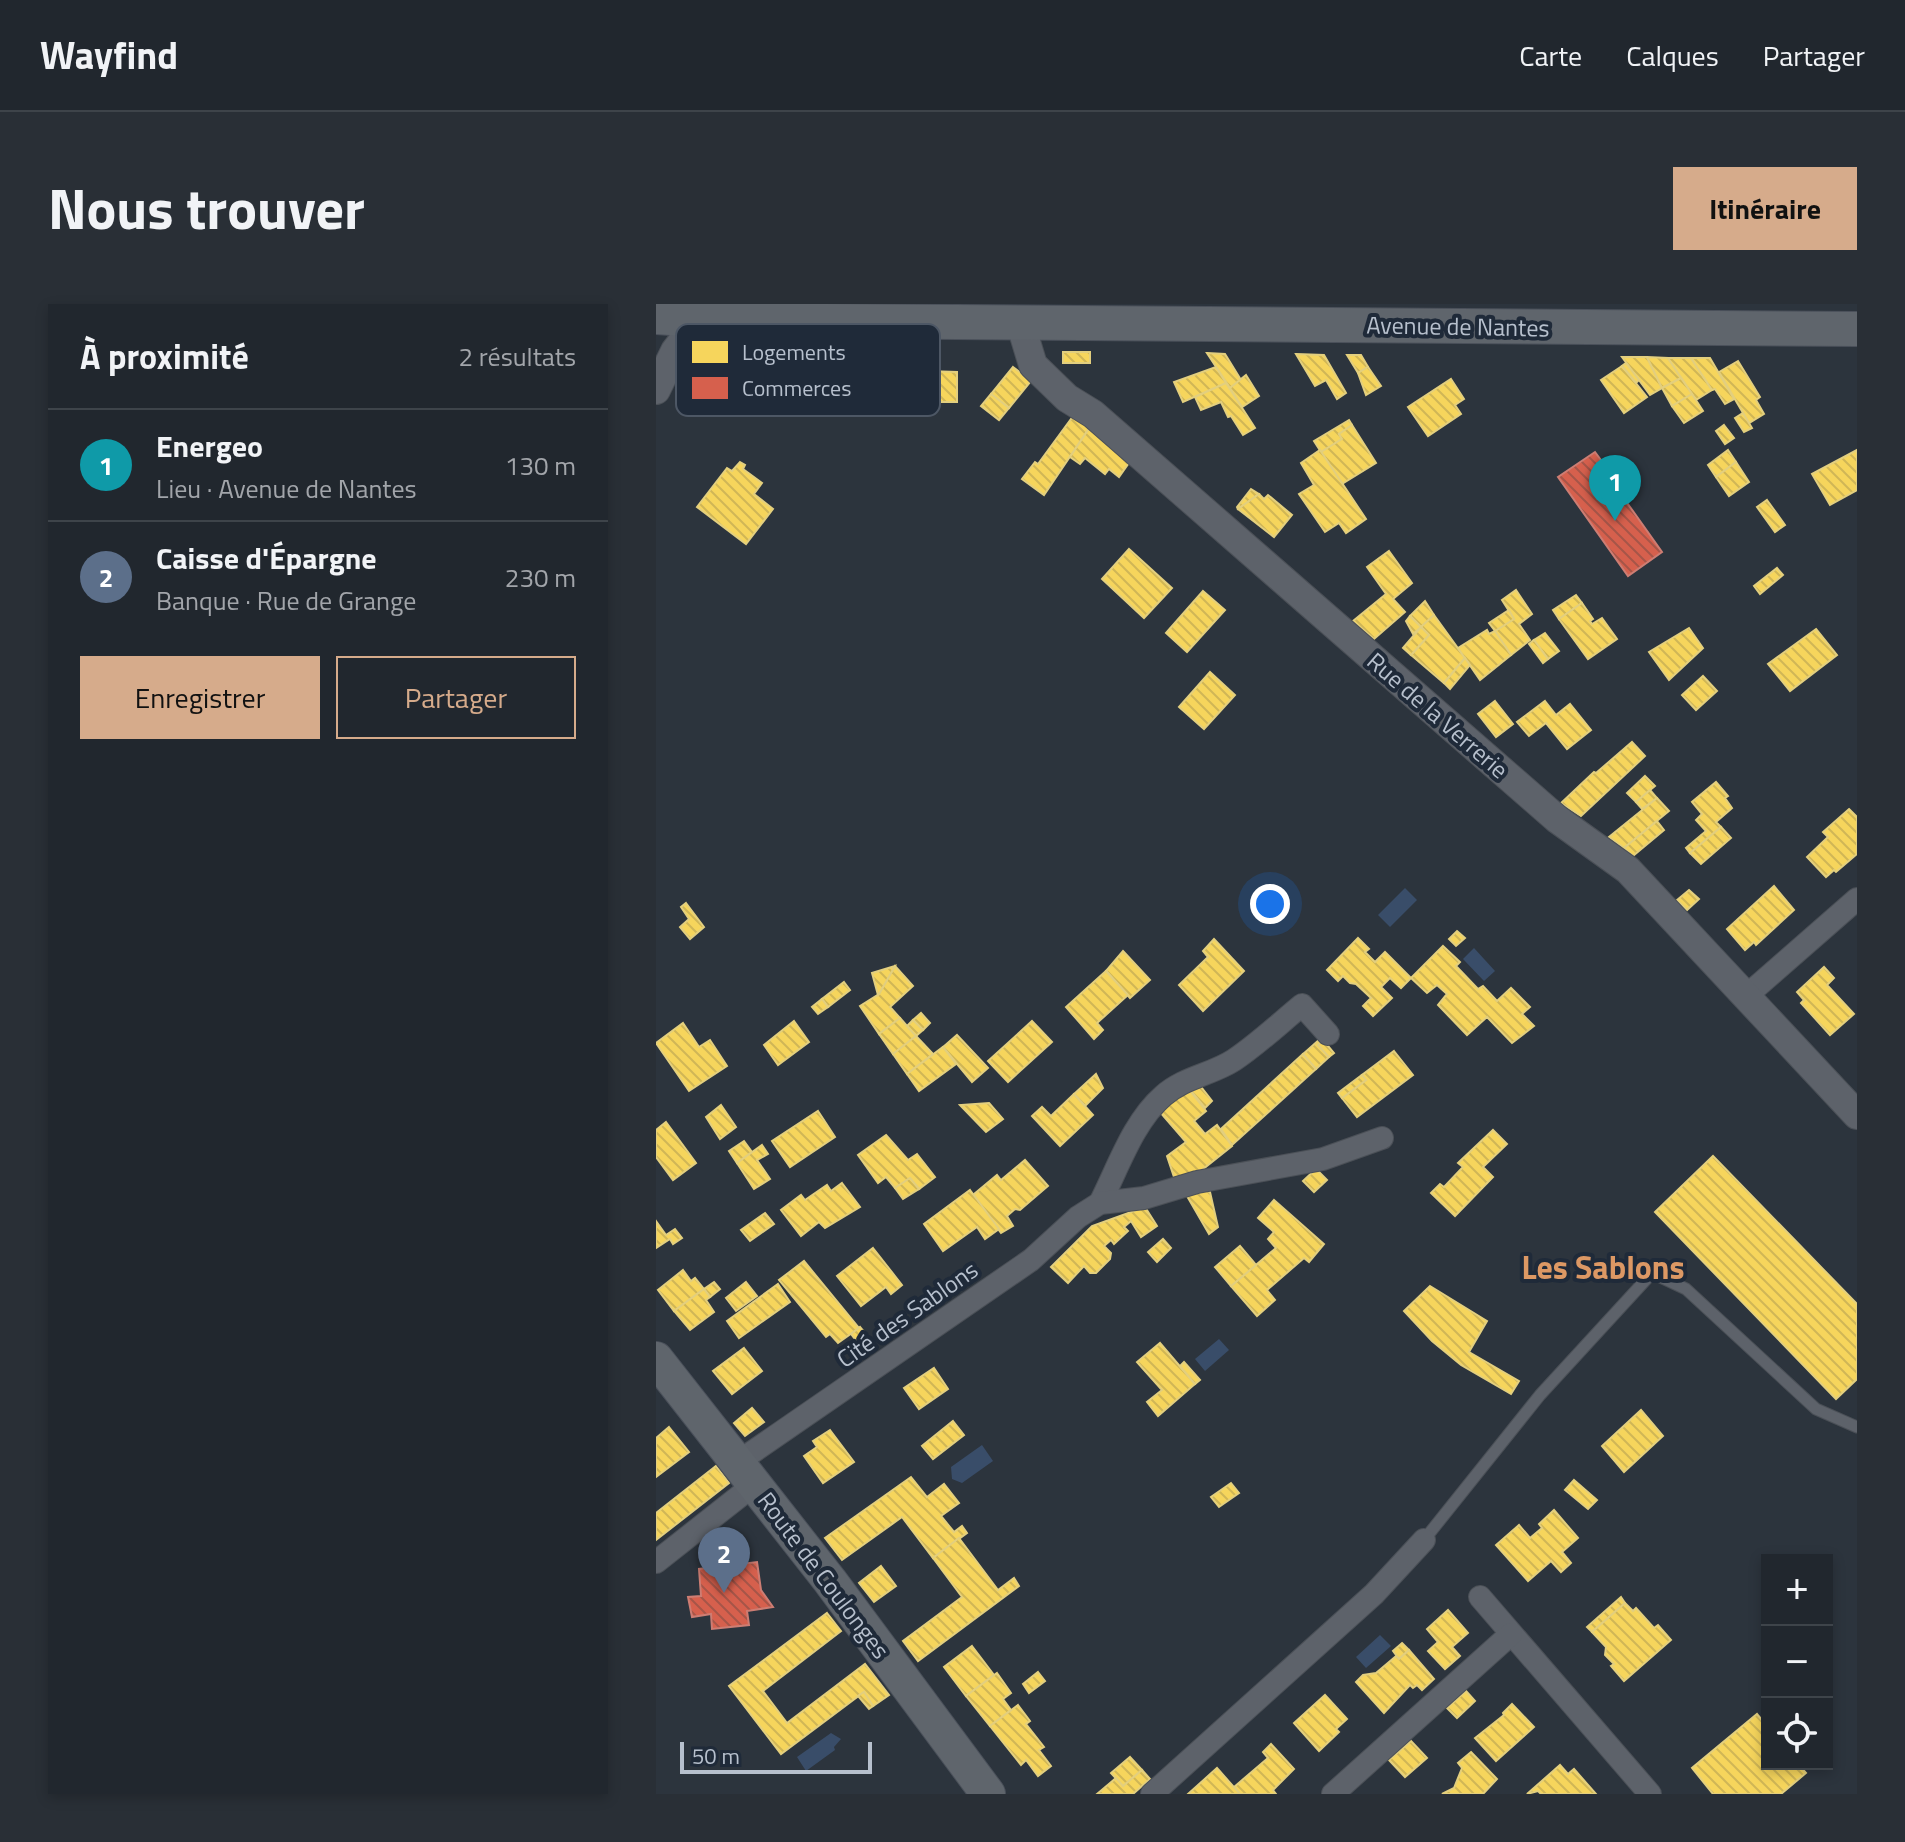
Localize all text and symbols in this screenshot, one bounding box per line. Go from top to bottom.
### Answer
text: Wayfind [40,26,178,84]
text: Carte [1519,34,1582,77]
text: Calques [1626,34,1719,77]
text: Partager [1763,34,1865,77]
text: Nous trouver [48,166,365,251]
button: Itinéraire [1673,167,1857,250]
street label: Avenue de Nantes [1366,306,1550,346]
legend [676,324,940,416]
text: À proximité [80,330,249,382]
text: Logements [742,335,846,369]
text: 2 résultats [459,337,576,376]
text: Commerces [742,371,851,405]
text: Energeo [156,423,263,469]
text: 1 [99,446,113,485]
text: 130 m [505,446,576,485]
pin: 1 [1589,455,1641,521]
text: Lieu · Avenue de Nantes [156,469,417,508]
text: Caisse d'Épargne [156,535,377,581]
text: 2 [99,558,113,597]
text: 230 m [505,558,576,597]
text: Banque · Rue de Grange [156,581,416,620]
street label: Rue de la Verrerie [1359,643,1517,787]
button: Enregistrer [80,656,320,739]
button: Partager [336,656,576,739]
your location [1250,884,1290,924]
district label: Les Sablons [1521,1243,1685,1291]
street label: Cité des Sablons [829,1252,985,1376]
street label: Route de Coulonges [749,1484,899,1666]
pin: 2 [698,1527,750,1593]
map controls [1761,1554,1833,1770]
button: + [1761,1554,1833,1626]
button: − [1761,1626,1833,1698]
button: locate [1761,1698,1833,1770]
scale bar [680,1738,872,1774]
text: 50 m [692,1739,740,1773]

